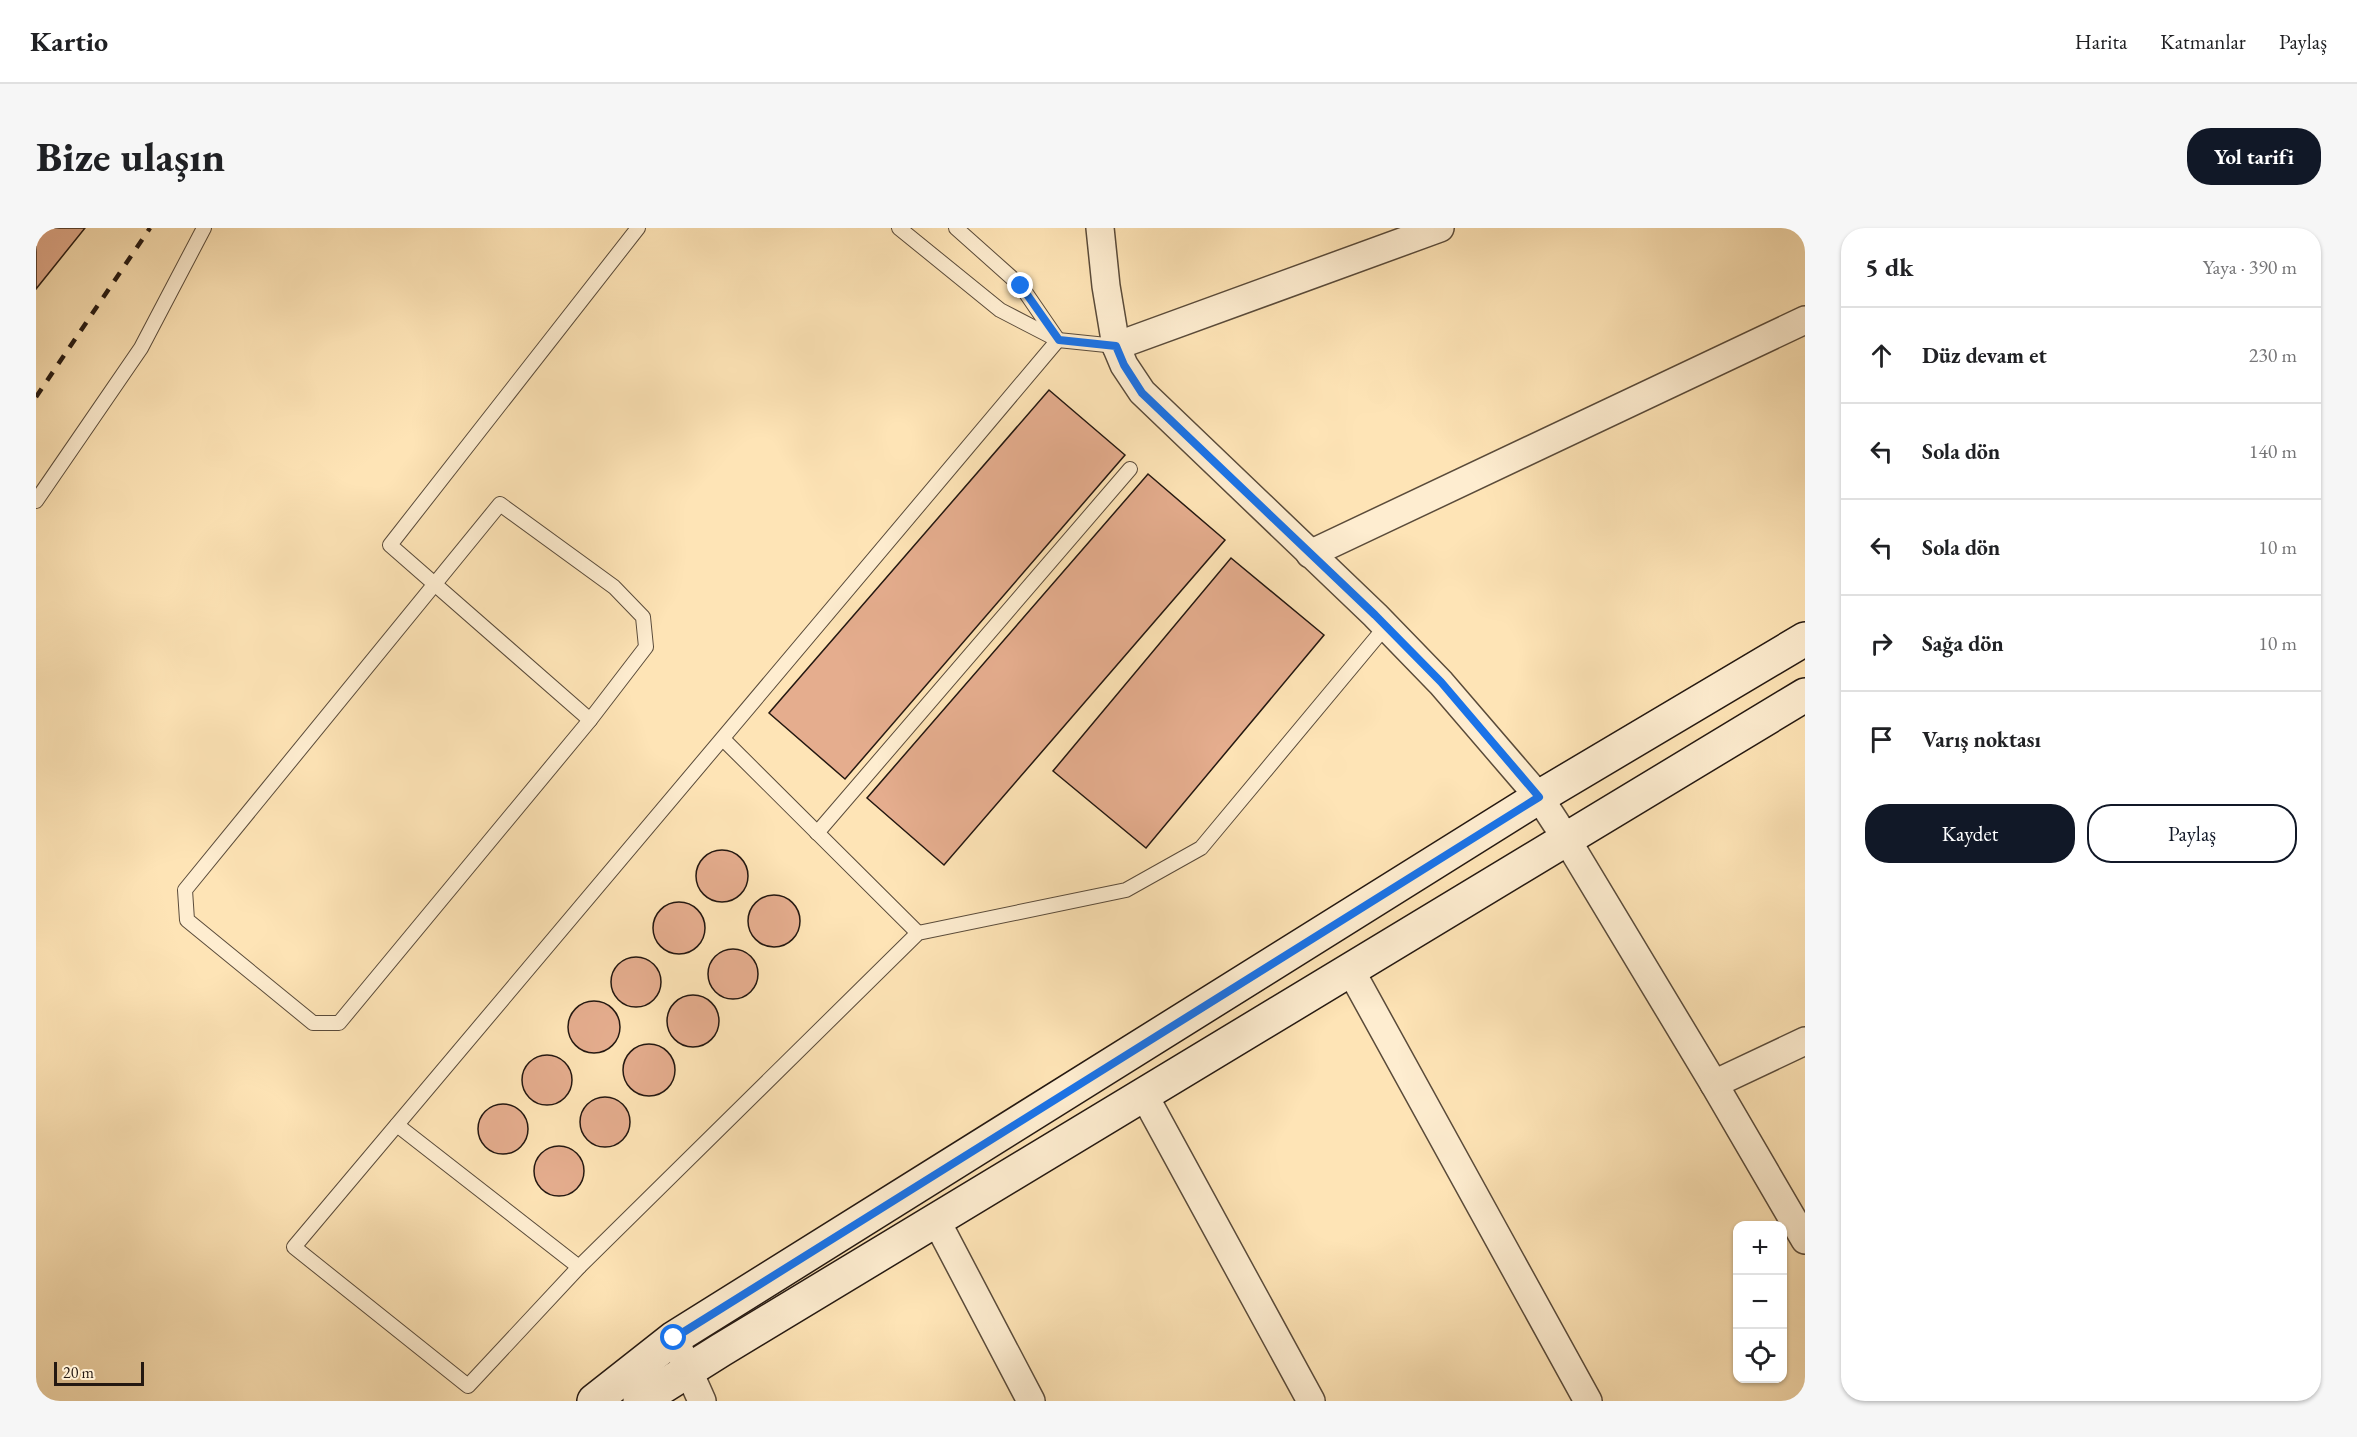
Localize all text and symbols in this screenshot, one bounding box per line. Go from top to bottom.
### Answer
text: Kartio [30,23,108,59]
text: Harita [2075,28,2127,55]
text: Katmanlar [2160,28,2246,55]
text: Paylaş [2279,28,2327,55]
button: Yol tarifi [2187,128,2321,185]
text: Bize ulaşın [36,129,225,184]
text: 5 dk [1865,250,1914,284]
text: Yaya · 390 m [2203,254,2297,280]
route end [1007,272,1033,298]
icon: ahead [1865,339,1898,372]
text: Düz devam et [1922,341,2047,370]
text: 230 m [2249,342,2297,368]
icon: left [1865,435,1898,468]
text: Sola dön [1922,437,2000,466]
text: 140 m [2249,438,2297,464]
icon: left [1865,531,1898,564]
text: Sola dön [1922,533,2000,562]
text: 10 m [2258,534,2297,560]
icon: right [1865,627,1898,660]
text: Sağa dön [1922,629,2004,658]
text: 10 m [2258,630,2297,656]
icon: arrive [1865,723,1898,756]
text: Varış noktası [1922,725,2041,754]
button: Kaydet [1865,804,2075,863]
button: Paylaş [2087,804,2297,863]
map controls [1733,1221,1787,1383]
button: + [1733,1221,1787,1275]
button: − [1733,1275,1787,1329]
route start [660,1324,686,1350]
button: locate [1733,1329,1787,1383]
scale bar [54,1359,144,1386]
text: 20 m [63,1362,94,1383]

